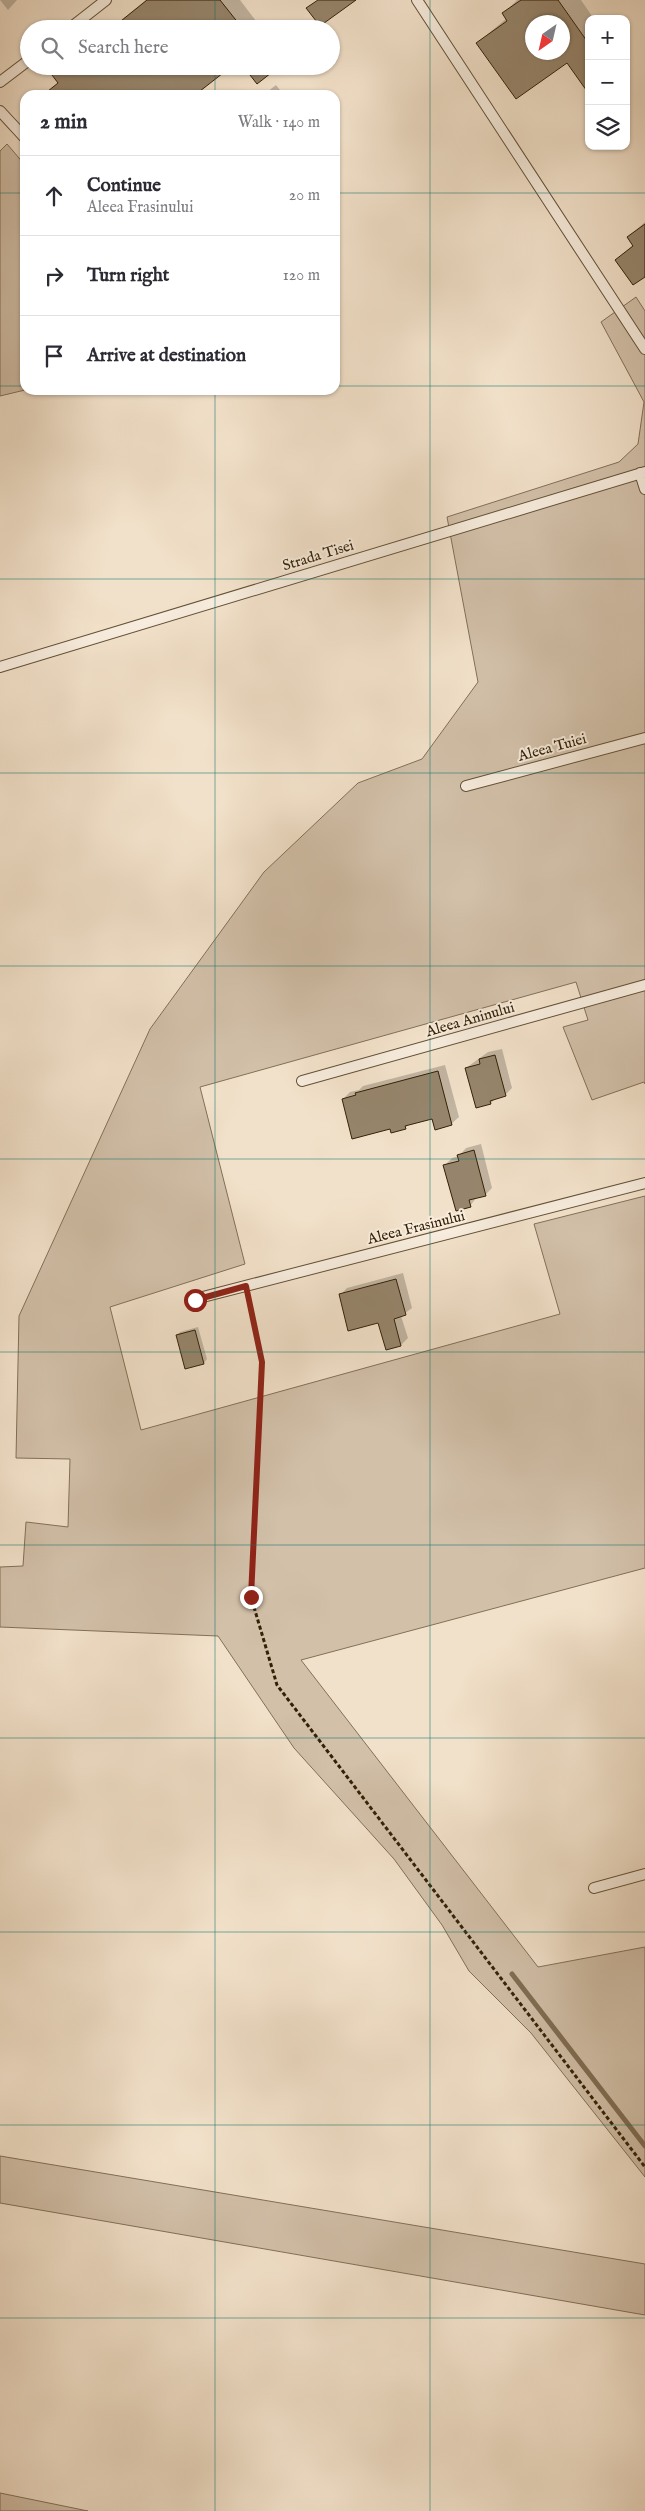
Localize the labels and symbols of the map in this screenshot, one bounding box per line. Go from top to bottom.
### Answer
north arrow [525,15,570,60]
street label: Strada Tisei [280,536,356,575]
street label: Aleea Tuiei [515,729,588,766]
street label: Aleea Aninului [423,998,517,1041]
street label: Aleea Frasinului [364,1206,467,1249]
route start [184,1289,207,1312]
route end [240,1586,263,1609]

